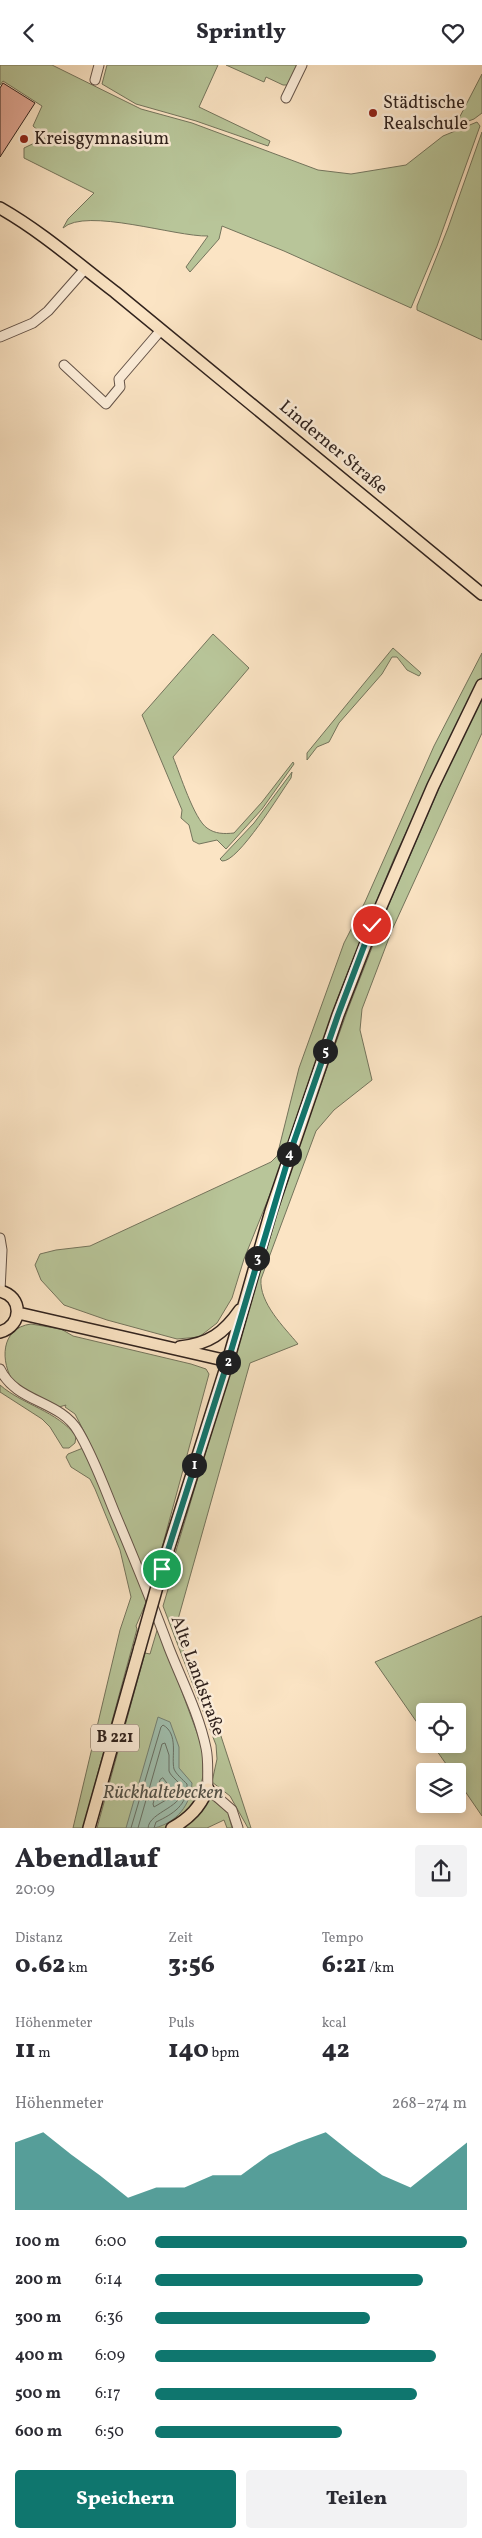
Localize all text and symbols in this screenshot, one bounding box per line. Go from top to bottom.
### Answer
text: Sprintly [196,17,286,48]
icon: back [15,19,43,47]
icon: heart [439,19,467,47]
place label: Städtische Realschule [383,91,468,137]
marker: Städtische Realschule [367,107,379,119]
place label: Kreisgymnasium [34,127,169,152]
marker: Kreisgymnasium [18,133,30,145]
street label: Linderner Straße [273,395,393,501]
pin [351,904,393,946]
icon: check [358,911,386,939]
pin: 5 [312,1039,338,1063]
text: 5 [322,1042,329,1061]
pin: 4 [276,1141,302,1167]
text: 4 [285,1145,294,1164]
pin: 3 [244,1245,270,1271]
text: 3 [254,1249,261,1268]
pin: 2 [216,1349,240,1375]
text: 2 [225,1353,232,1372]
pin: 1 [182,1453,206,1477]
text: 1 [192,1456,197,1475]
pin [141,1548,183,1590]
icon: arrive [148,1555,176,1583]
street label: Alte Landstraße [164,1612,230,1740]
map controls [416,1703,466,1813]
button: locate [416,1703,466,1753]
road number: B 221 [91,1725,139,1751]
button: layers [416,1763,466,1813]
water label: Rückhaltebecken [103,1780,224,1806]
text: Abendlauf [15,1840,158,1879]
button: share [415,1845,467,1897]
text: 20:09 [15,1879,55,1901]
text: Distanz [15,1929,63,1948]
text: Zeit [168,1929,193,1948]
text: Tempo [322,1929,363,1948]
text: 0.62 [15,1948,65,1983]
text: 3:56 [168,1948,215,1983]
text: 6:21 [322,1948,366,1983]
text: km [65,1959,88,1978]
text: /km [366,1959,394,1978]
text: Höhenmeter [15,2014,93,2033]
text: Puls [168,2014,195,2033]
text: kcal [322,2014,347,2033]
text: 11 [15,2033,35,2068]
text: 140 [168,2033,209,2068]
text: 42 [322,2033,350,2068]
text: m [35,2044,51,2063]
text: bpm [209,2044,240,2063]
text: Höhenmeter [15,2093,104,2115]
text: 268–274 m [392,2093,467,2115]
text: 100 m [15,2231,60,2253]
text: 6:00 [95,2231,126,2253]
text: 200 m [15,2269,62,2291]
text: 6:14 [95,2269,123,2291]
text: 300 m [15,2307,61,2329]
text: 6:36 [95,2307,123,2329]
text: 400 m [15,2345,63,2367]
text: 6:09 [95,2345,125,2367]
text: 500 m [15,2383,61,2405]
text: 6:17 [95,2383,121,2405]
text: 600 m [15,2421,62,2443]
text: 6:50 [95,2421,124,2443]
button: Speichern [15,2470,236,2528]
button: Teilen [246,2470,467,2528]

